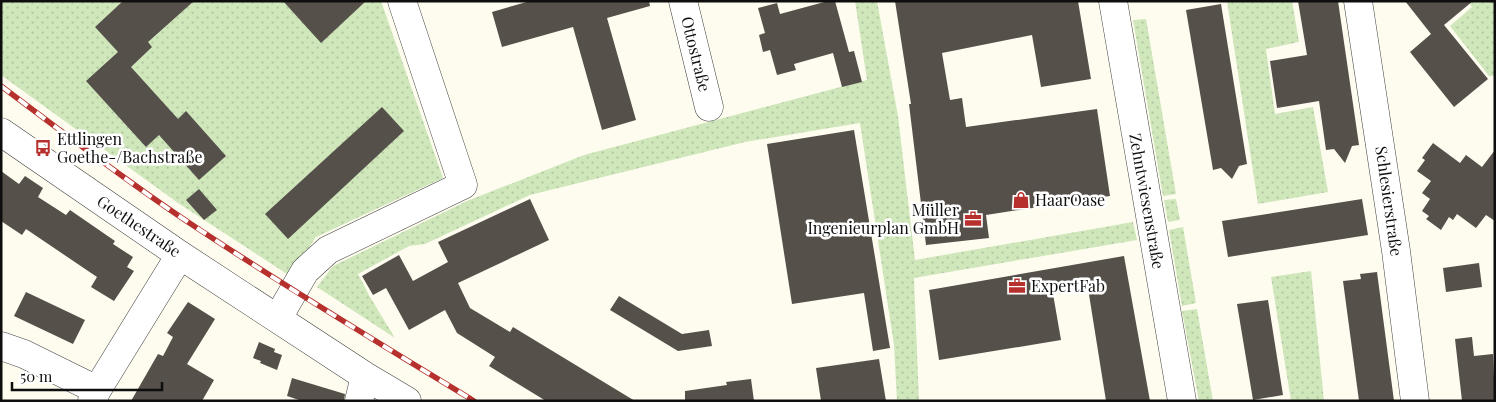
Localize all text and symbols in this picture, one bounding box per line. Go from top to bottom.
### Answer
street label: Ottostraße [677,14,716,94]
place label: Ettlingen Goethe-/Bachstraße [57,128,203,167]
street label: Zehntwiesenstraße [1125,131,1170,270]
bus stop icon: Ettlingen Goethe-/Bachstraße [33,138,53,158]
street label: Schlesierstraße [1371,145,1408,257]
place label: HaarOase [1035,189,1105,210]
street label: Goethestraße [93,190,185,261]
shop icon: HaarOase [1011,190,1031,210]
place label: Müller Ingenieurplan GmbH [807,199,959,238]
office icon: Müller Ingenieurplan GmbH [963,209,983,229]
place label: ExpertFab [1031,275,1105,296]
office icon: ExpertFab [1007,276,1027,296]
scale bar [12,360,162,392]
text: 50 m [20,366,53,386]

